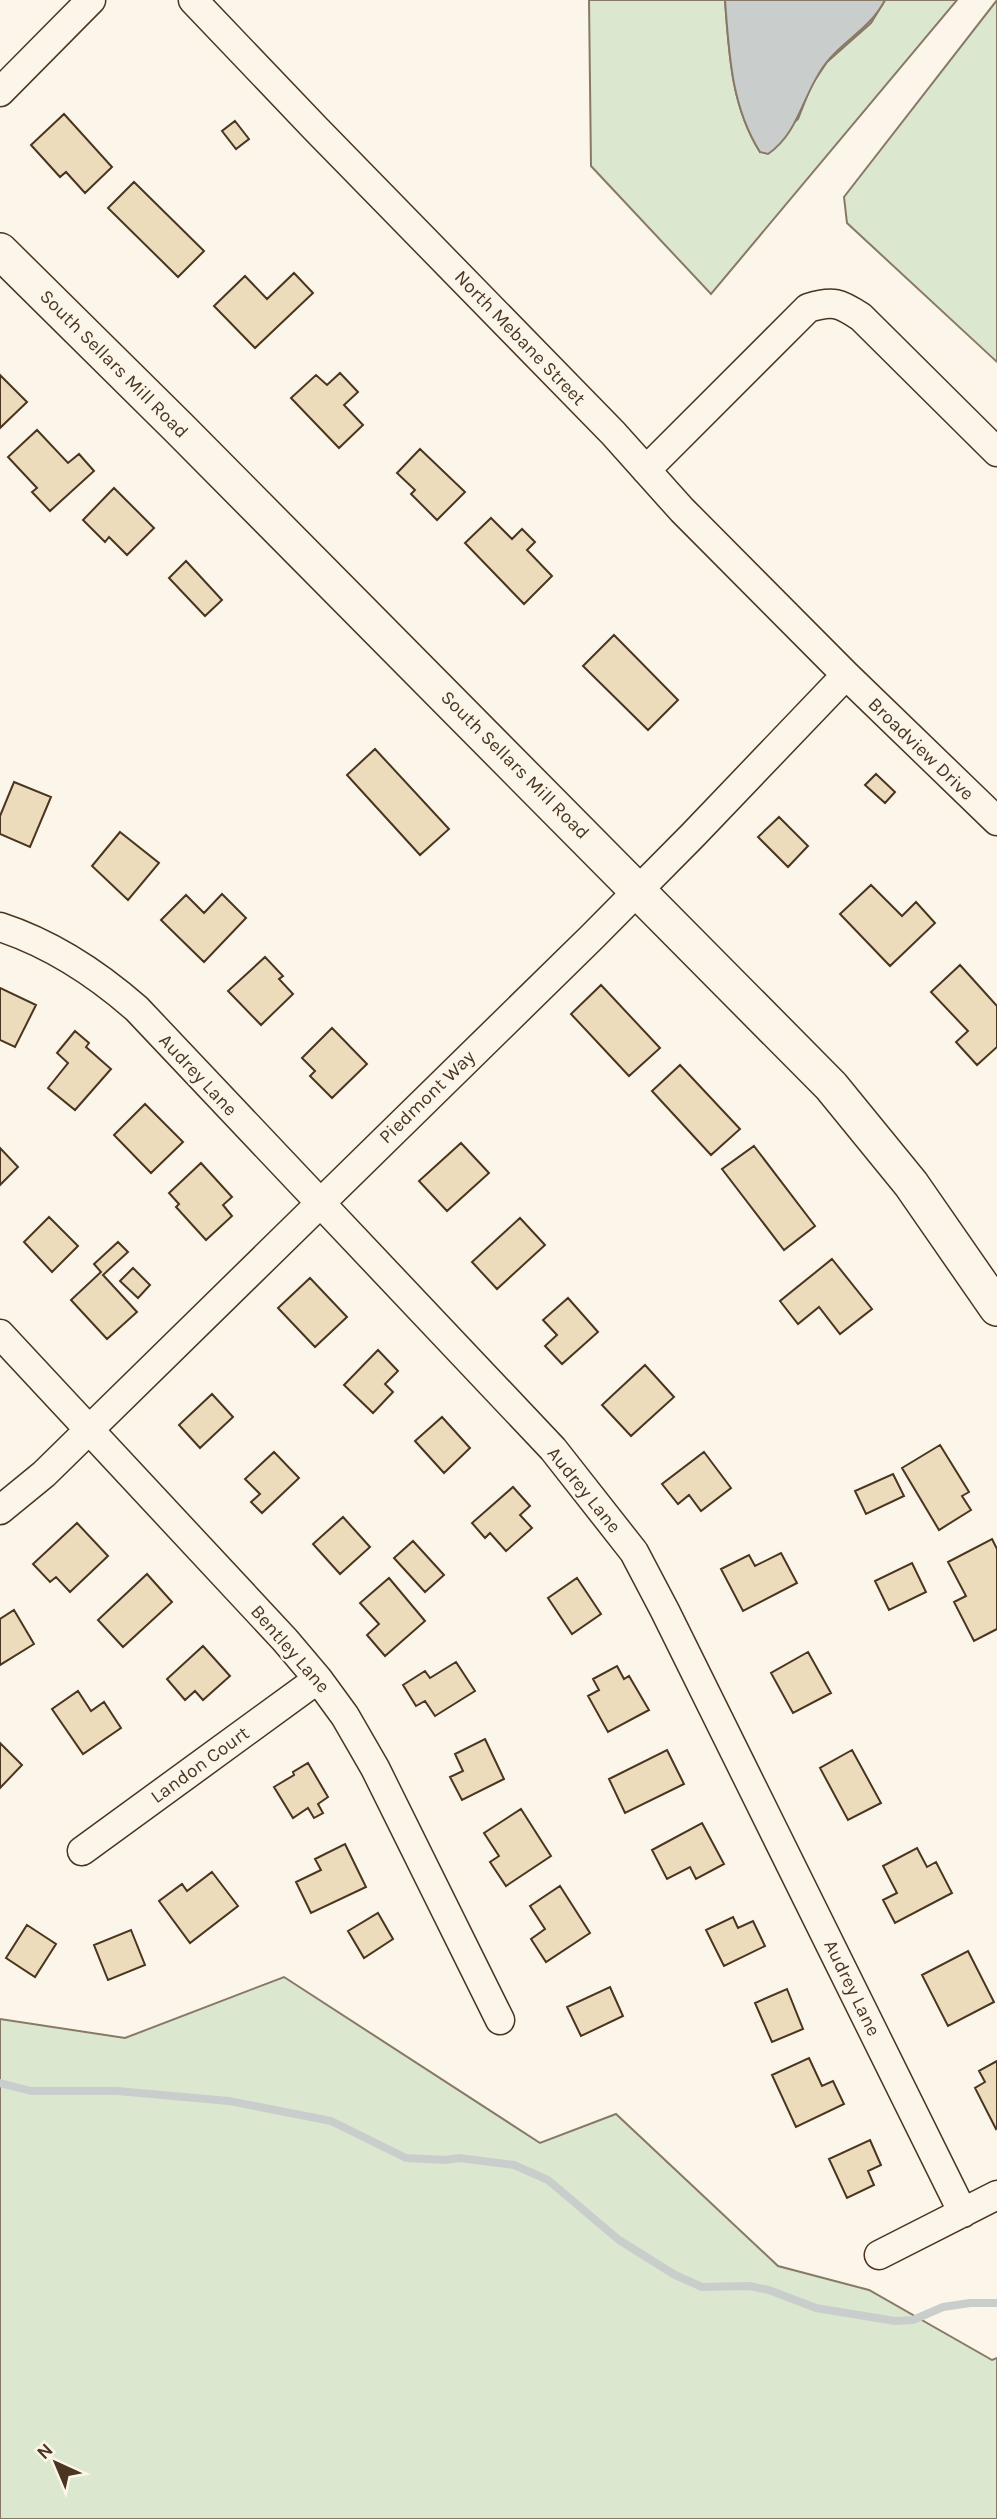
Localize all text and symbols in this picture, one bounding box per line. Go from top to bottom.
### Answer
street label: North Mebane Street [450,266,590,410]
street label: South Sellars Mill Road [35,285,193,443]
street label: South Sellars Mill Road [436,686,594,844]
street label: Broadview Drive [864,693,978,805]
street label: Audrey Lane [154,1029,242,1121]
street label: Piedmont Way [375,1046,479,1148]
street label: Audrey Lane [543,1443,625,1537]
street label: Bentley Lane [246,1601,334,1697]
street label: Landon Court [147,1722,253,1808]
street label: Audrey Lane [819,1936,885,2040]
north arrow [21,2428,91,2498]
text: N [32,2439,57,2464]

